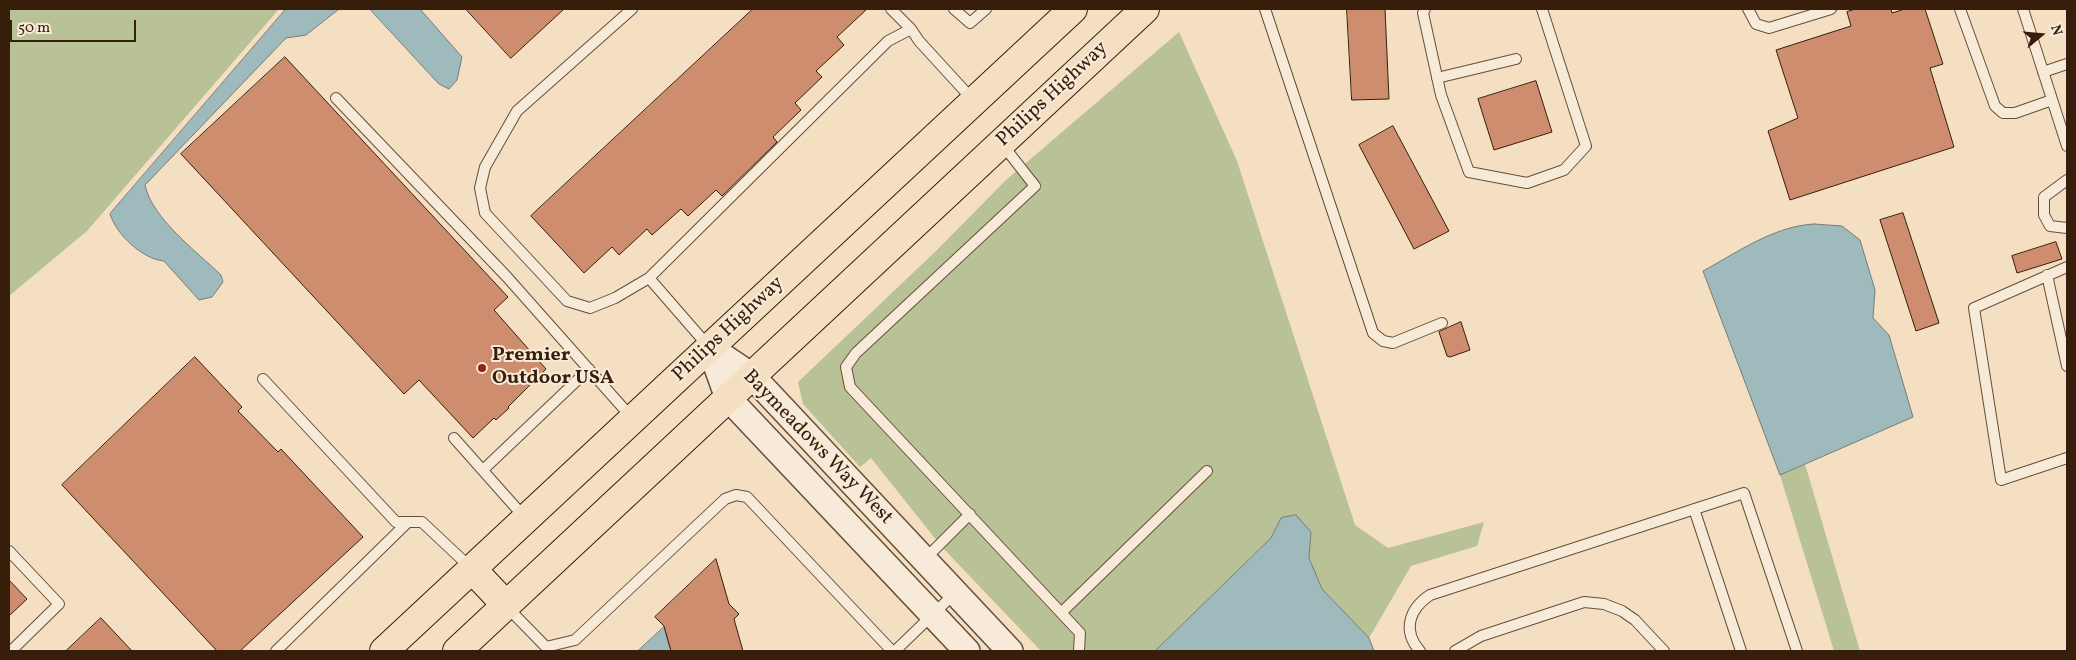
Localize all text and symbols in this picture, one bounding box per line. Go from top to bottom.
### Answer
scale bar [12,10,139,42]
north arrow [2016,10,2066,60]
text: 50 m [18,18,50,39]
text: N [2045,23,2066,38]
street label: Philips Highway [992,37,1114,153]
street label: Philips Highway [668,272,790,388]
place label: Premier Outdoor USA [492,344,614,391]
marker: Premier Outdoor USA [476,362,488,374]
street label: Baymeadows Way West [737,366,897,530]

